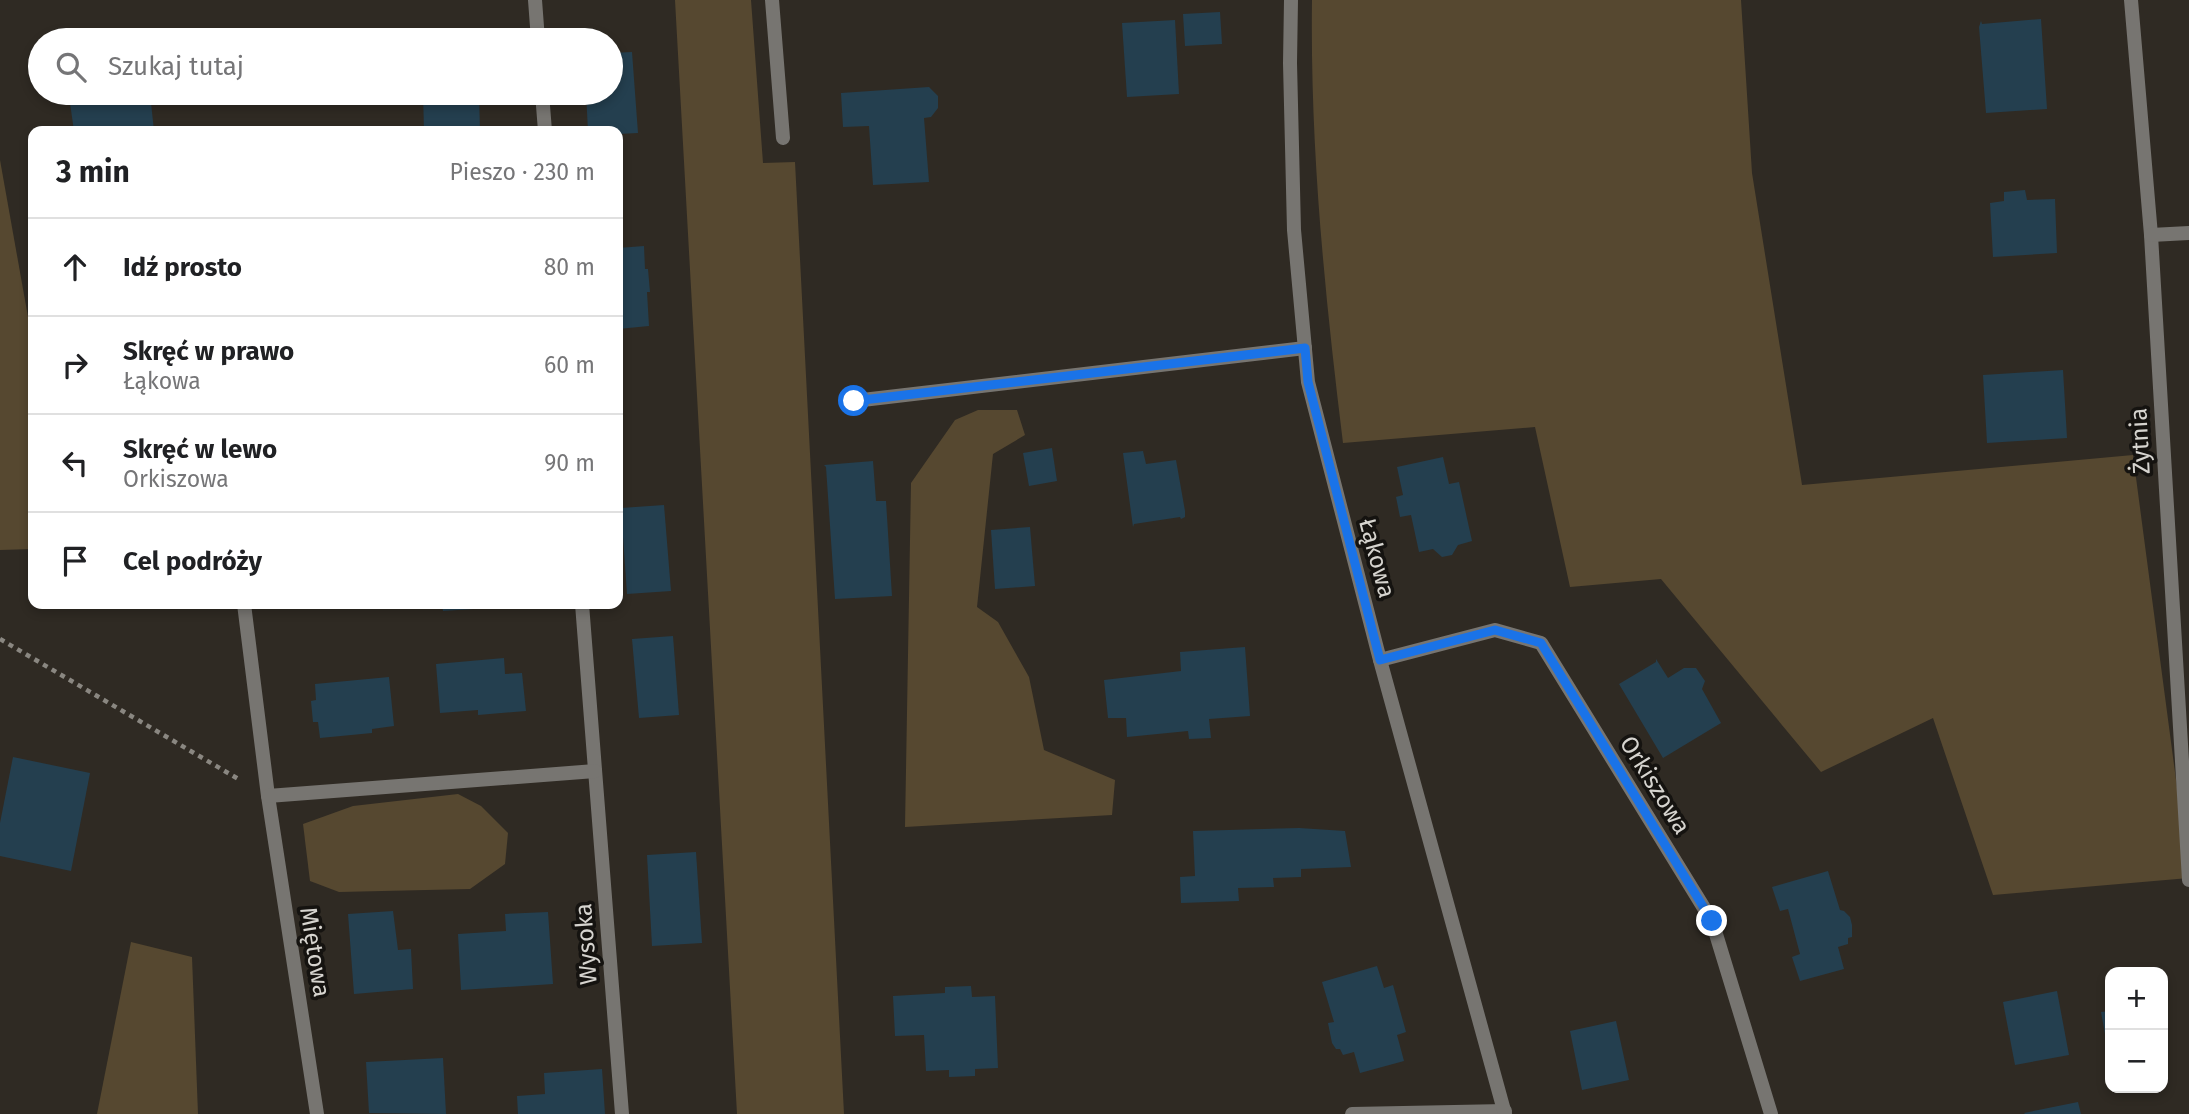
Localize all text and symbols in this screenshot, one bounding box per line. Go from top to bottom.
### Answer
search box [28,28,623,105]
icon: search [52,48,90,86]
text: Szukaj tutaj [108,51,244,82]
text: 3 min [56,154,130,190]
text: Pieszo · 230 m [449,158,595,186]
icon: ahead [56,248,94,286]
text: Idź prosto [123,252,242,283]
text: 80 m [544,253,595,281]
text: Skręć w prawo [123,336,294,367]
icon: right [56,346,94,384]
text: 60 m [544,351,595,379]
text: Łąkowa [123,367,201,395]
route start [838,385,869,416]
street label: Żytnia [2124,407,2156,475]
text: Skręć w lewo [123,434,277,465]
icon: left [56,444,94,482]
text: 90 m [544,449,595,477]
text: Orkiszowa [123,465,229,493]
street label: Łąkowa [1353,515,1401,601]
icon: arrive [56,542,94,580]
text: Cel podróży [123,546,262,577]
street label: Orkiszowa [1614,731,1696,839]
street label: Wysoka [569,902,603,986]
street label: Miętowa [294,905,336,999]
route end [1696,905,1727,936]
map controls [2105,967,2168,1093]
button: + [2105,967,2168,1030]
button: − [2105,1030,2168,1093]

